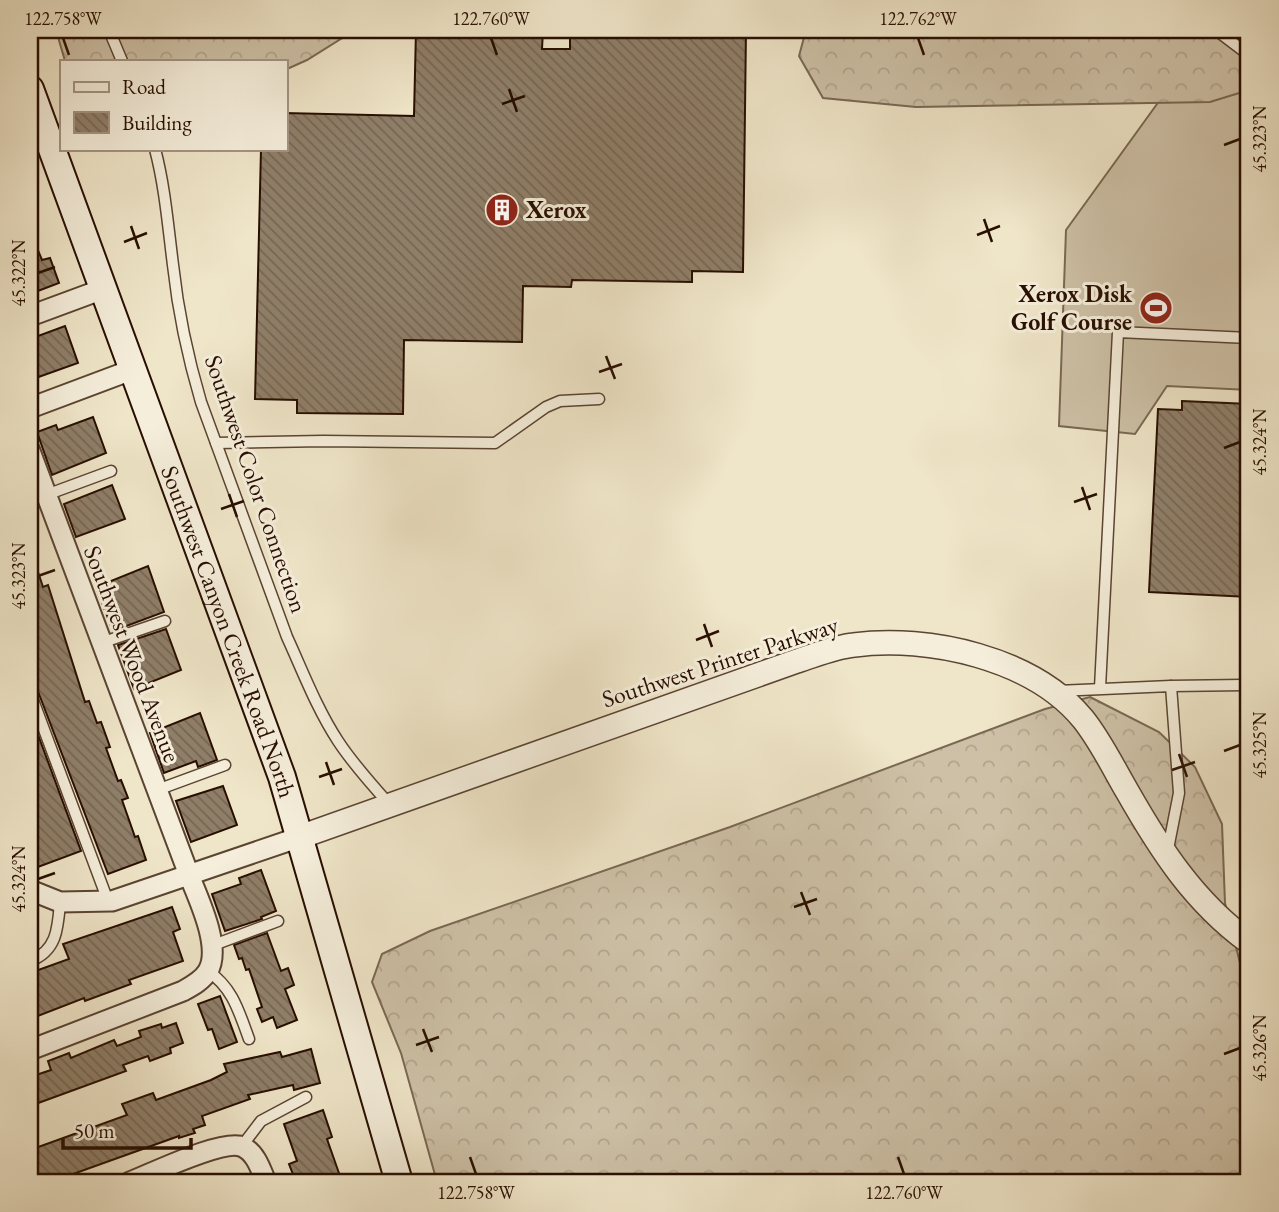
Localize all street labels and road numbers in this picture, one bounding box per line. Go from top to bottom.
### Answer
street label: Southwest Color Connection [198,351,315,617]
street label: Southwest Canyon Creek Road North [154,461,303,801]
street label: Southwest Wood Avenue [77,541,188,766]
street label: Southwest Printer Parkway [598,609,842,714]

